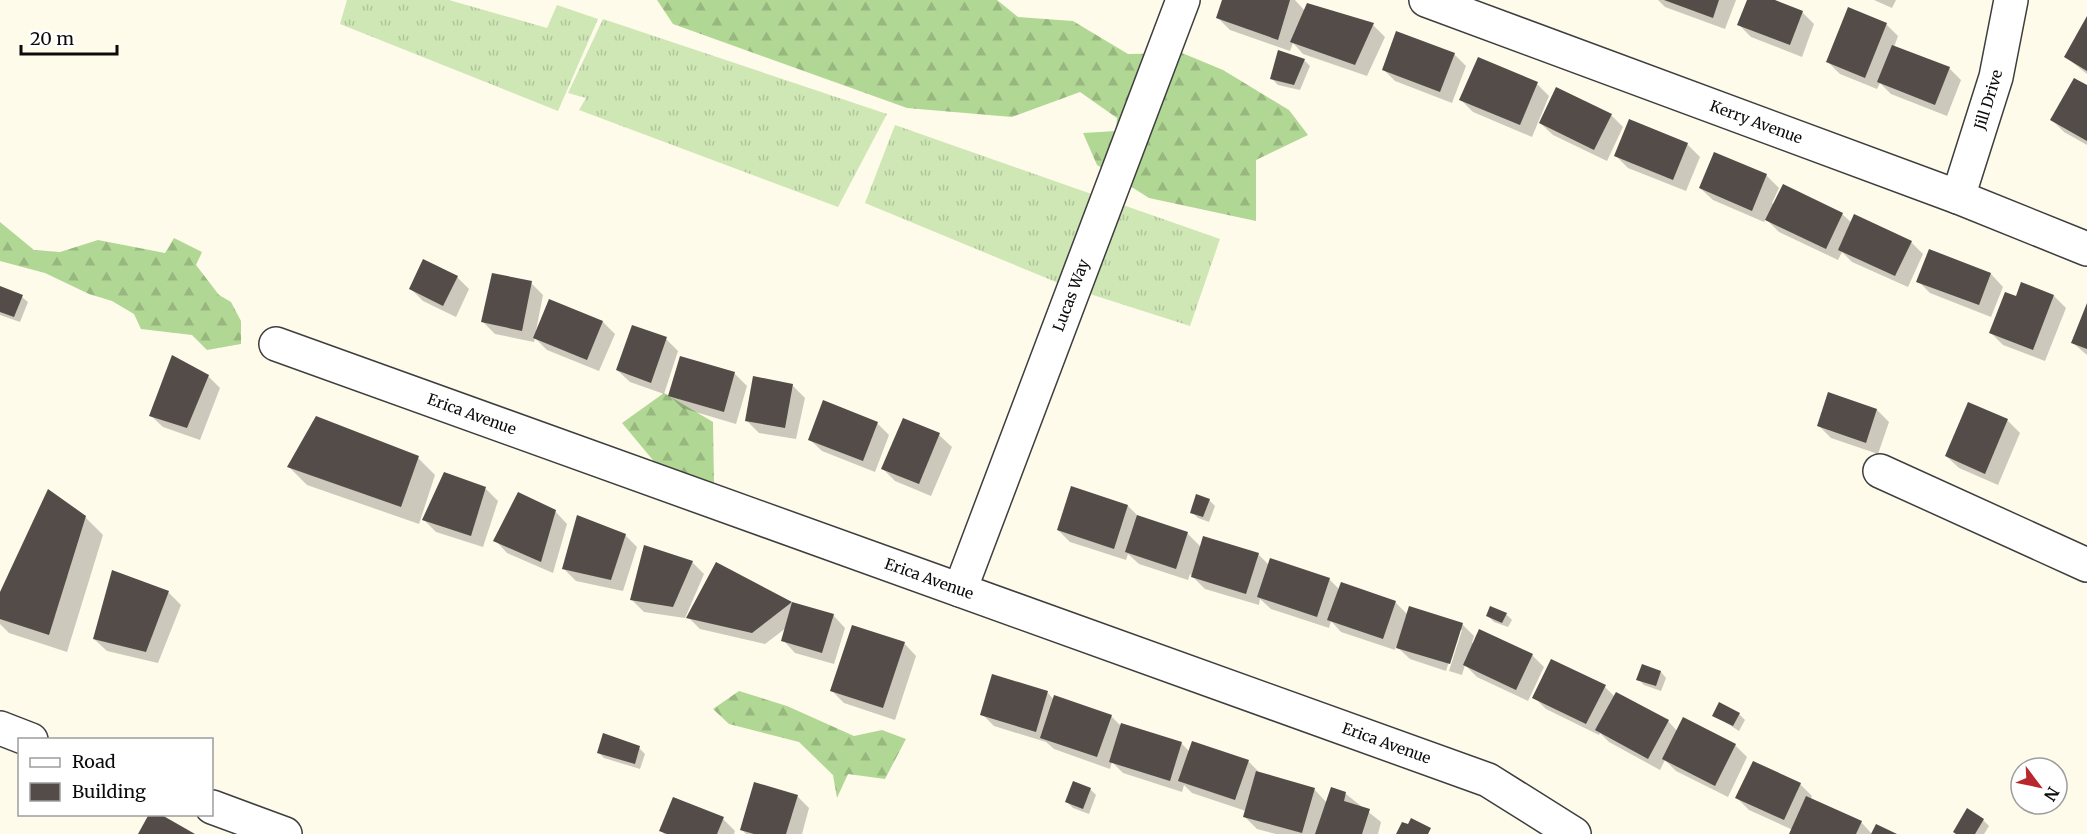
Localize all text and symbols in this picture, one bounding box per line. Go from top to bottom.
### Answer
scale bar [21,18,117,56]
text: 20 m [30,27,74,50]
street label: Jill Drive [1970,68,2006,133]
street label: Kerry Avenue [1707,96,1805,148]
street label: Lucas Way [1049,256,1093,334]
street label: Erica Avenue [425,389,519,439]
street label: Erica Avenue [882,554,976,603]
street label: Erica Avenue [1340,718,1434,768]
legend [18,738,213,816]
text: Road [72,750,116,773]
north arrow [2009,756,2069,816]
text: Building [72,780,146,803]
text: N [2040,783,2064,805]

